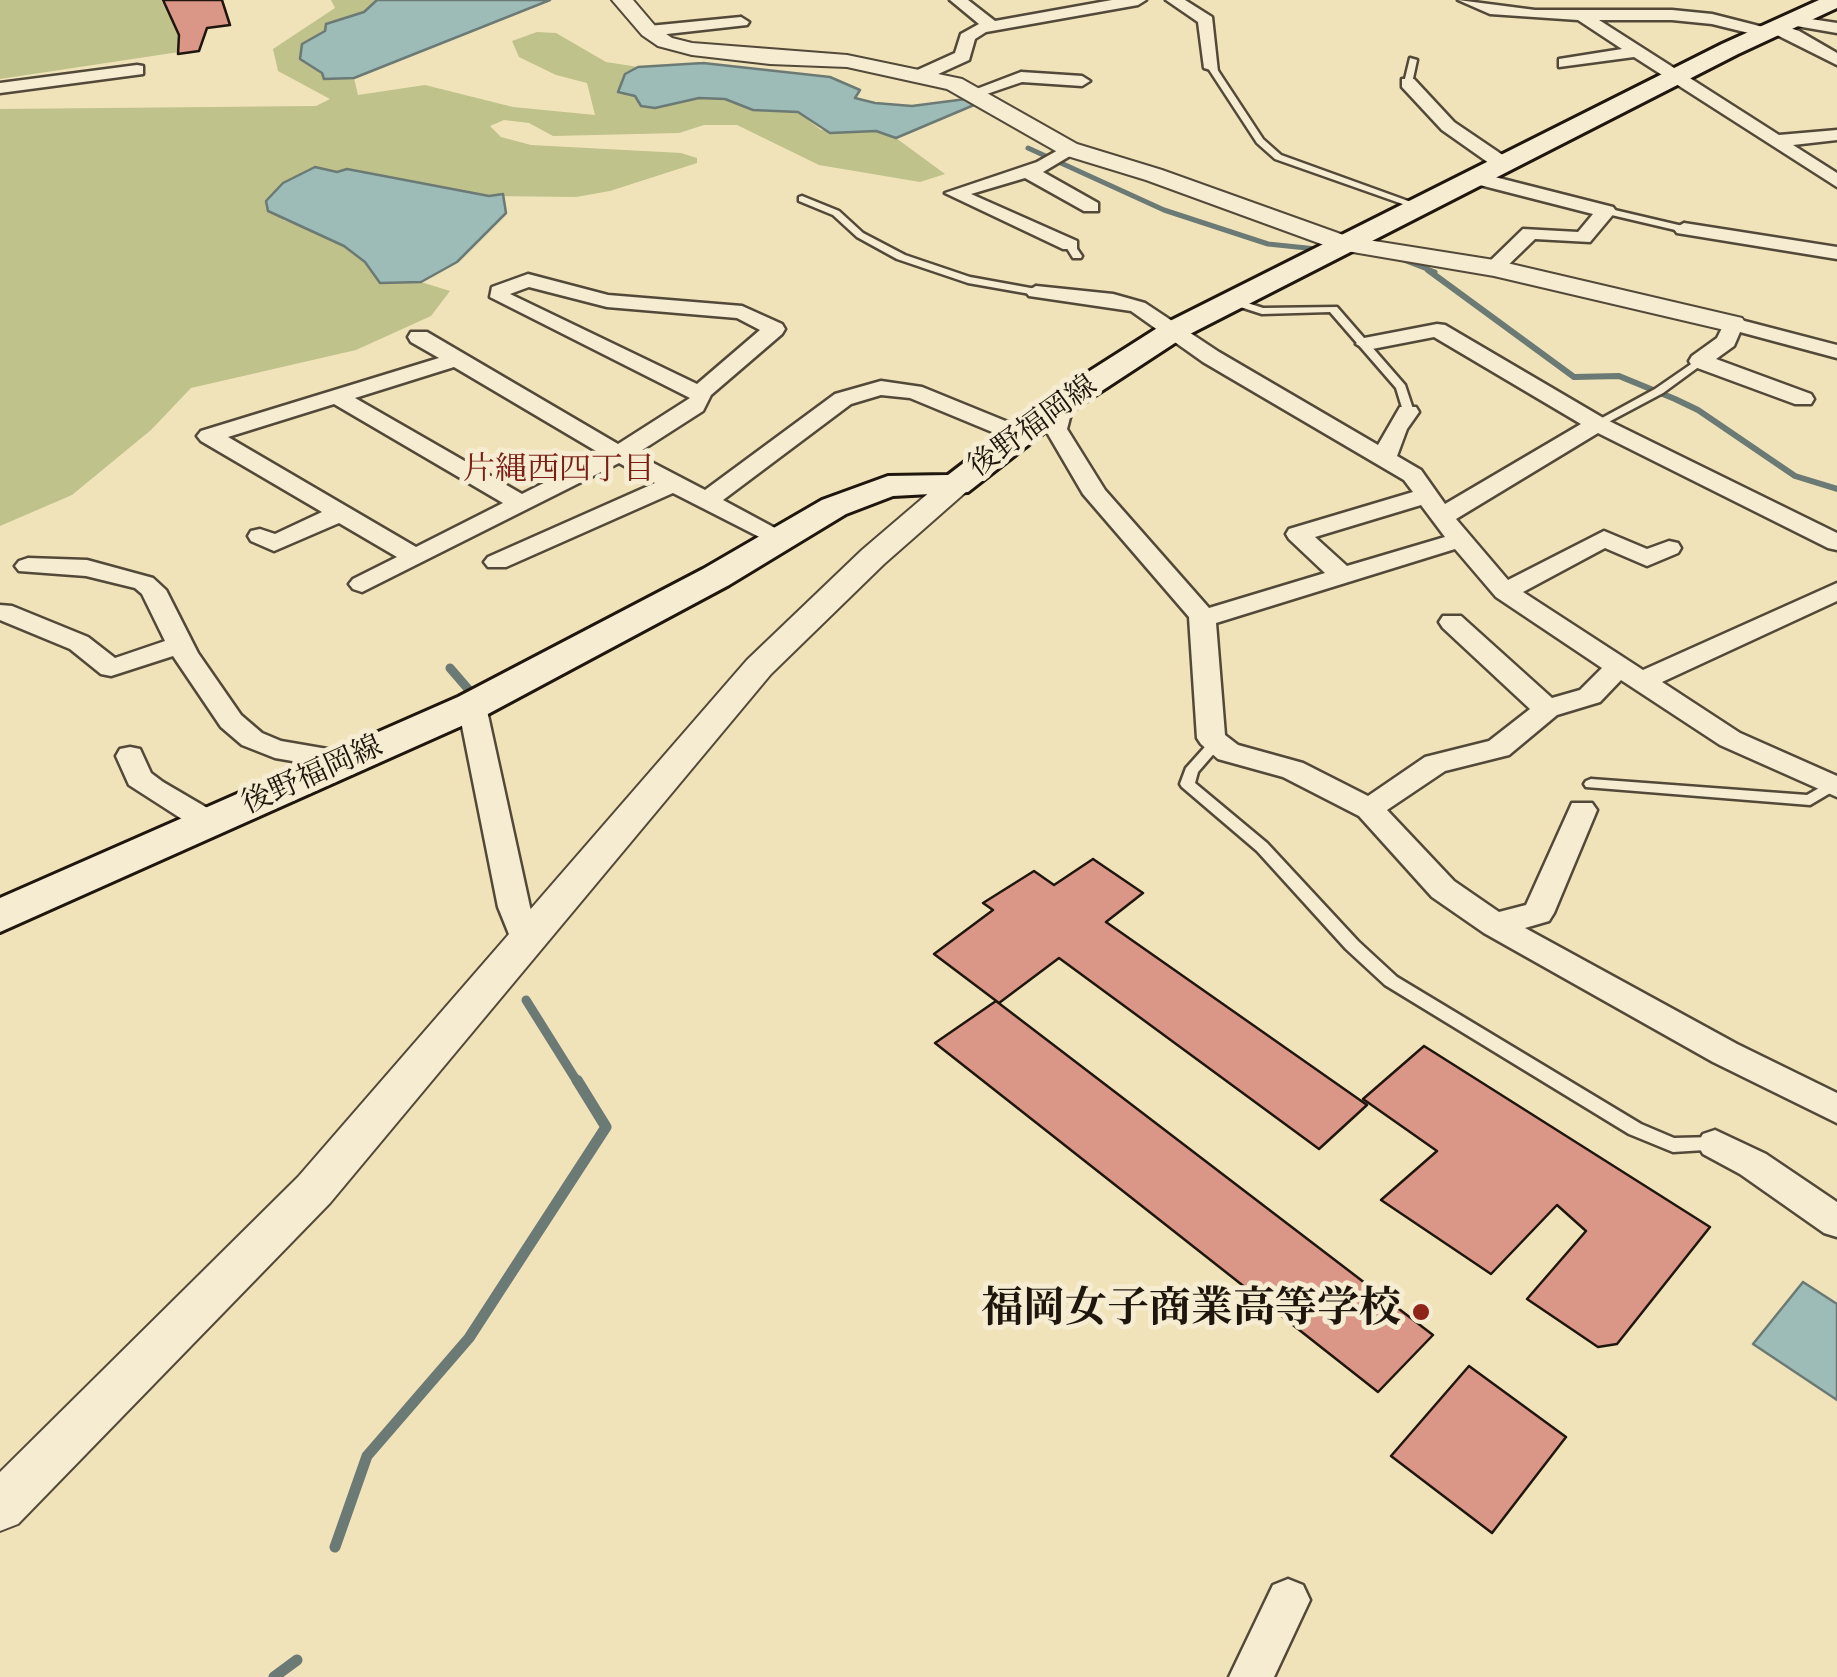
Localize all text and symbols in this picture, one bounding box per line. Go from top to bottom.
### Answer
street label: 後野福岡線 [963,369,1105,487]
district label: 片縄西四丁目 [463,453,655,491]
street label: 後野福岡線 [237,730,389,824]
place label: 福岡女子商業高等学校 [981,1287,1401,1337]
marker: 福岡女子商業高等学校 [1410,1301,1432,1323]

